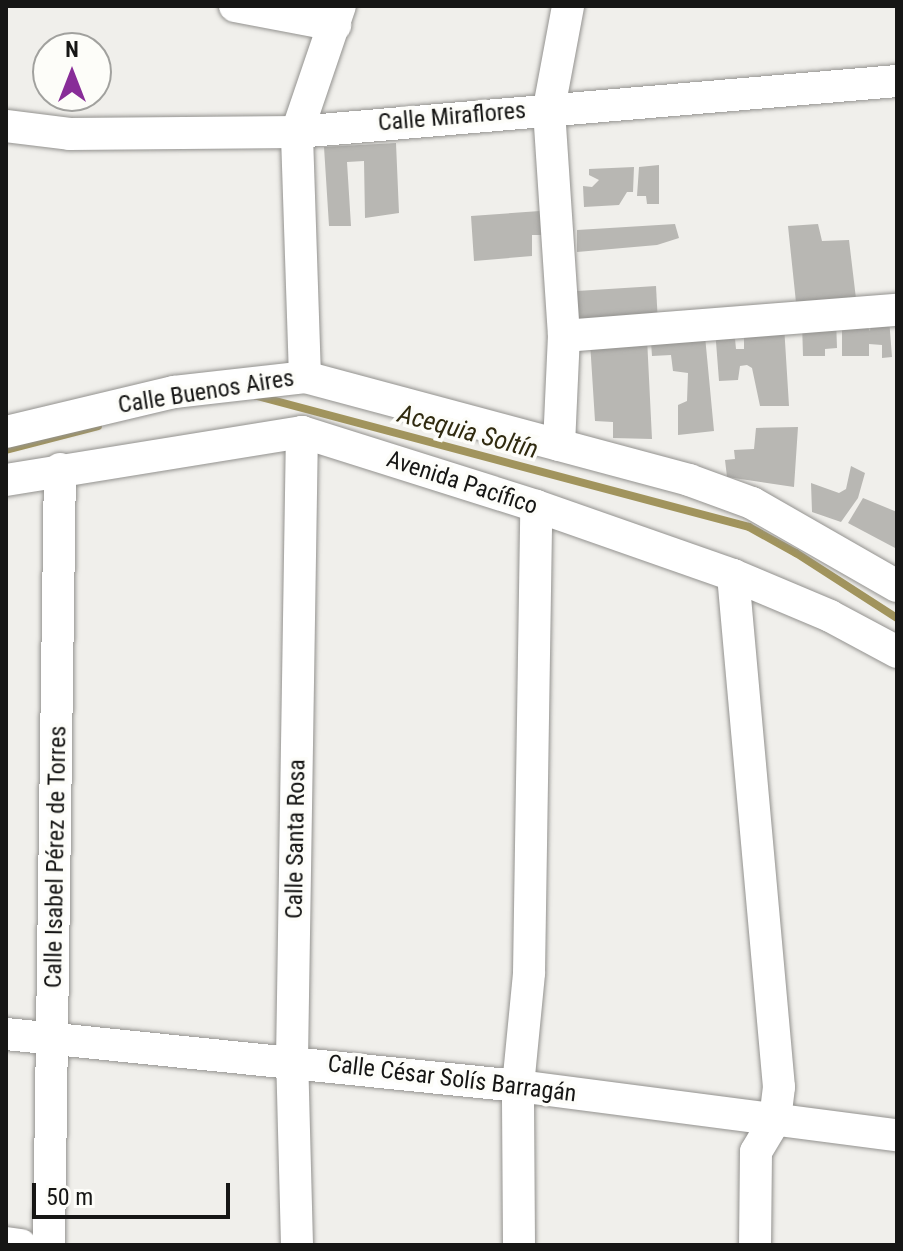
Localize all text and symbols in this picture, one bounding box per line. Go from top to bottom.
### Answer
north arrow [32,32,112,112]
text: N [65,37,79,62]
street label: Calle Miraflores [377,96,527,138]
street label: Calle Buenos Aires [116,364,296,420]
water label: Acequia Soltín [395,398,541,466]
street label: Avenida Pacífico [383,445,541,521]
street label: Calle Isabel Pérez de Torres [39,725,73,989]
street label: Calle Santa Rosa [280,759,312,919]
street label: Calle César Solís Barragán [326,1049,578,1109]
scale bar [36,1167,234,1217]
text: 50 m [46,1183,93,1211]

